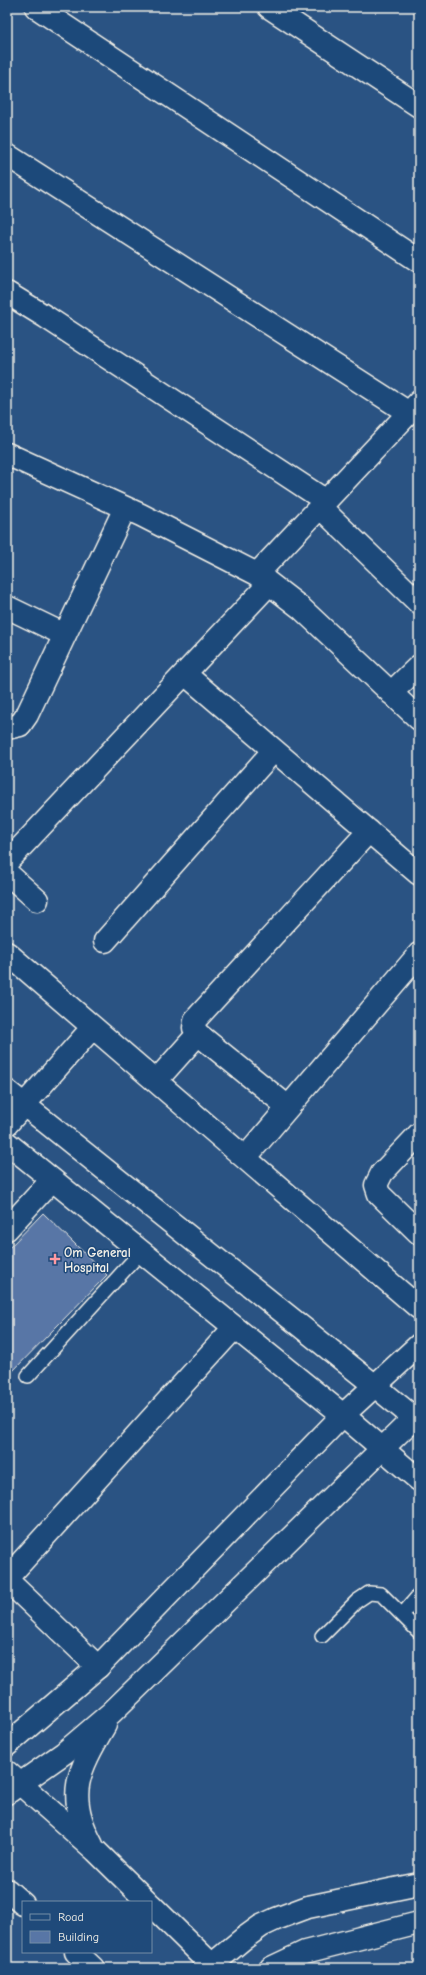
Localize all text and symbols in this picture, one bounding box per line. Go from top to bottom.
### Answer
place label: Om General Hospital [64,1245,131,1275]
marker: Om General Hospital [49,1253,61,1265]
legend [22,1901,152,1953]
text: Road [58,1910,84,1924]
text: Building [58,1930,99,1944]

